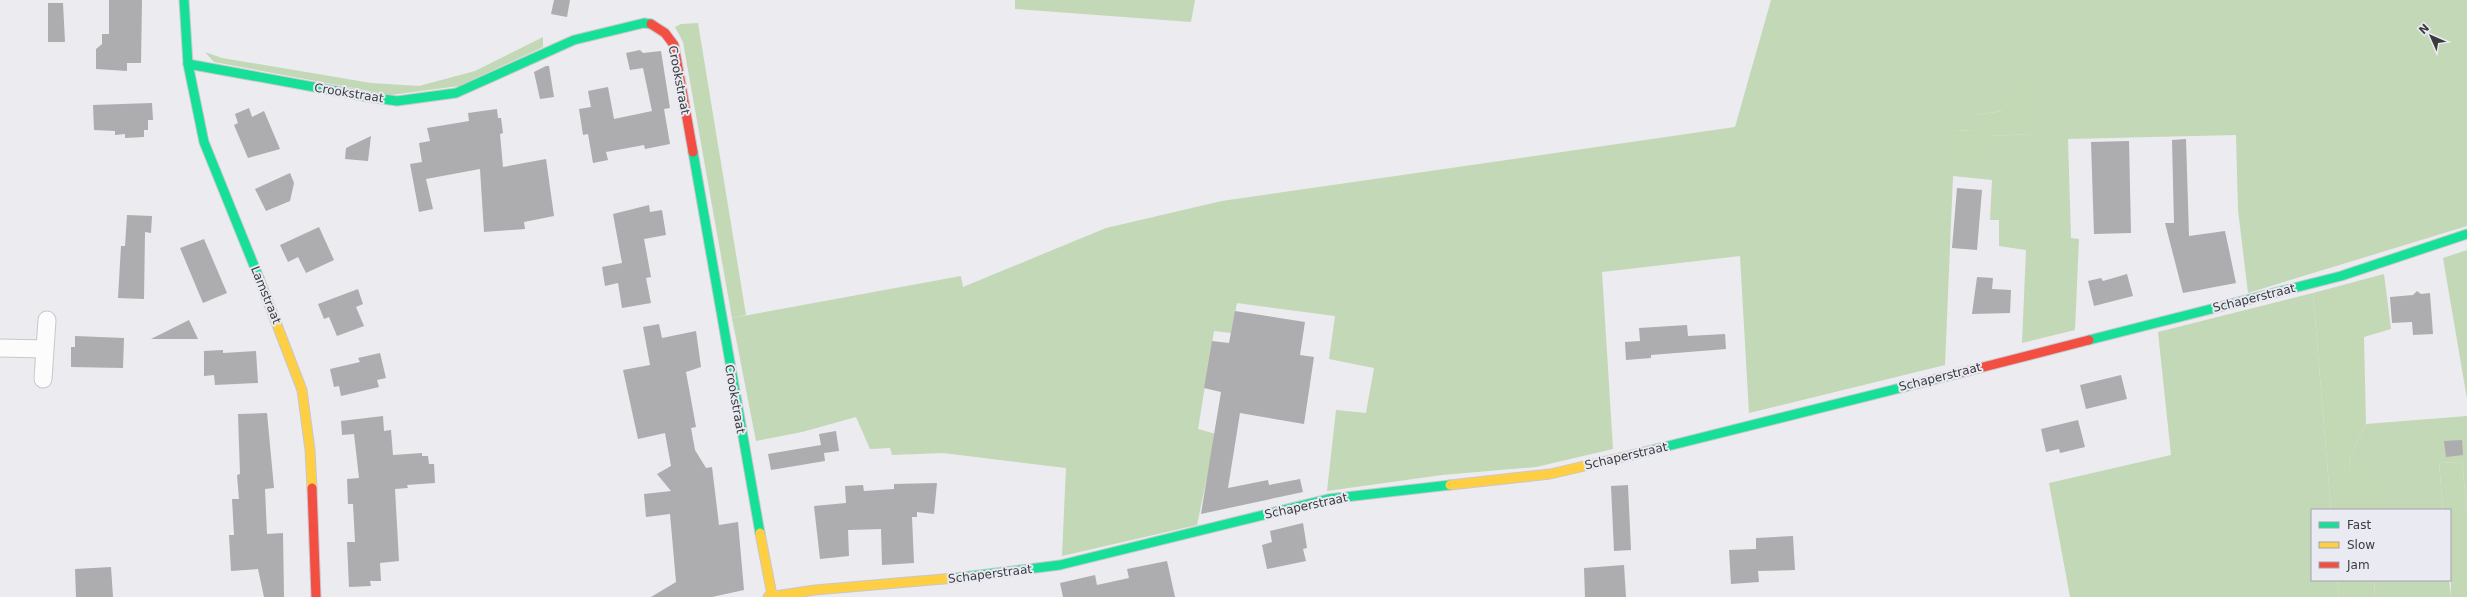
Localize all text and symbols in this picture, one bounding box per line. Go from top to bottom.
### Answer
north arrow [2411,16,2451,56]
text: N [2416,21,2432,37]
street label: Crookstraat [665,44,693,116]
street label: Crookstraat [313,81,385,105]
street label: Lamstraat [248,264,284,326]
street label: Schaperstraat [2211,281,2297,315]
street label: Schaperstraat [1897,360,1983,394]
street label: Crookstraat [722,363,748,435]
street label: Schaperstraat [1583,440,1669,472]
street label: Schaperstraat [1263,490,1349,522]
legend [2311,509,2451,581]
text: Fast [2347,518,2371,532]
text: Slow [2347,538,2375,552]
text: Jam [2346,558,2370,572]
street label: Schaperstraat [947,562,1033,586]

